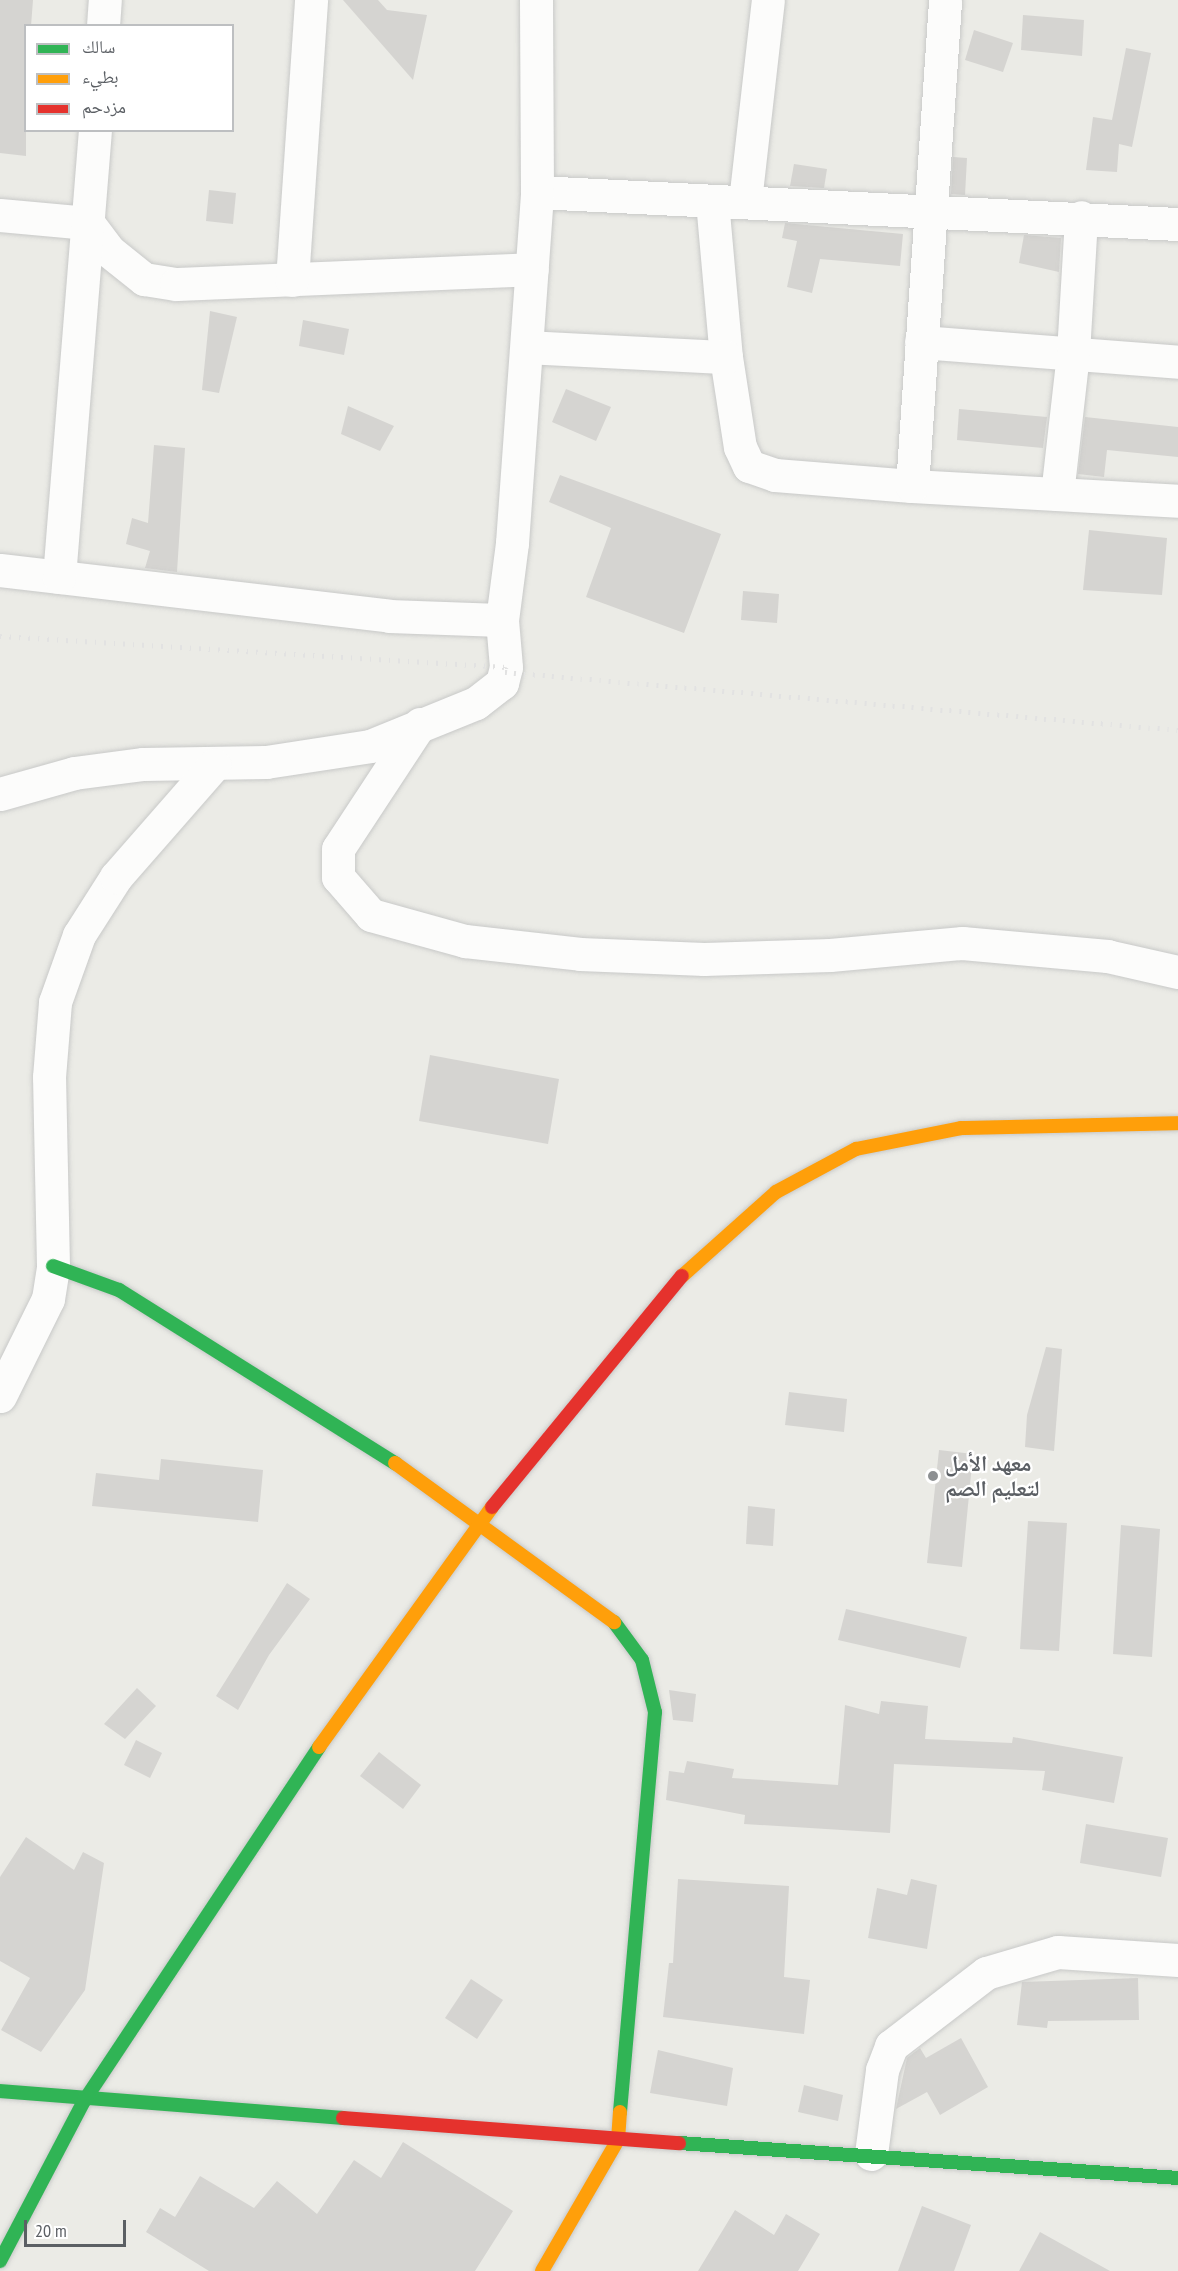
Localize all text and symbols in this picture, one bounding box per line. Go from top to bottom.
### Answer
legend [24,24,234,132]
text: سالك [82,35,115,58]
text: بطيء [82,65,119,88]
text: مزدحم [82,95,126,118]
place label: معهد الأمل لتعليم الصم [945,1450,1039,1502]
marker: معهد الأمل لتعليم الصم [926,1469,940,1483]
scale bar [27,2208,129,2246]
text: 20 m [35,2219,67,2242]

